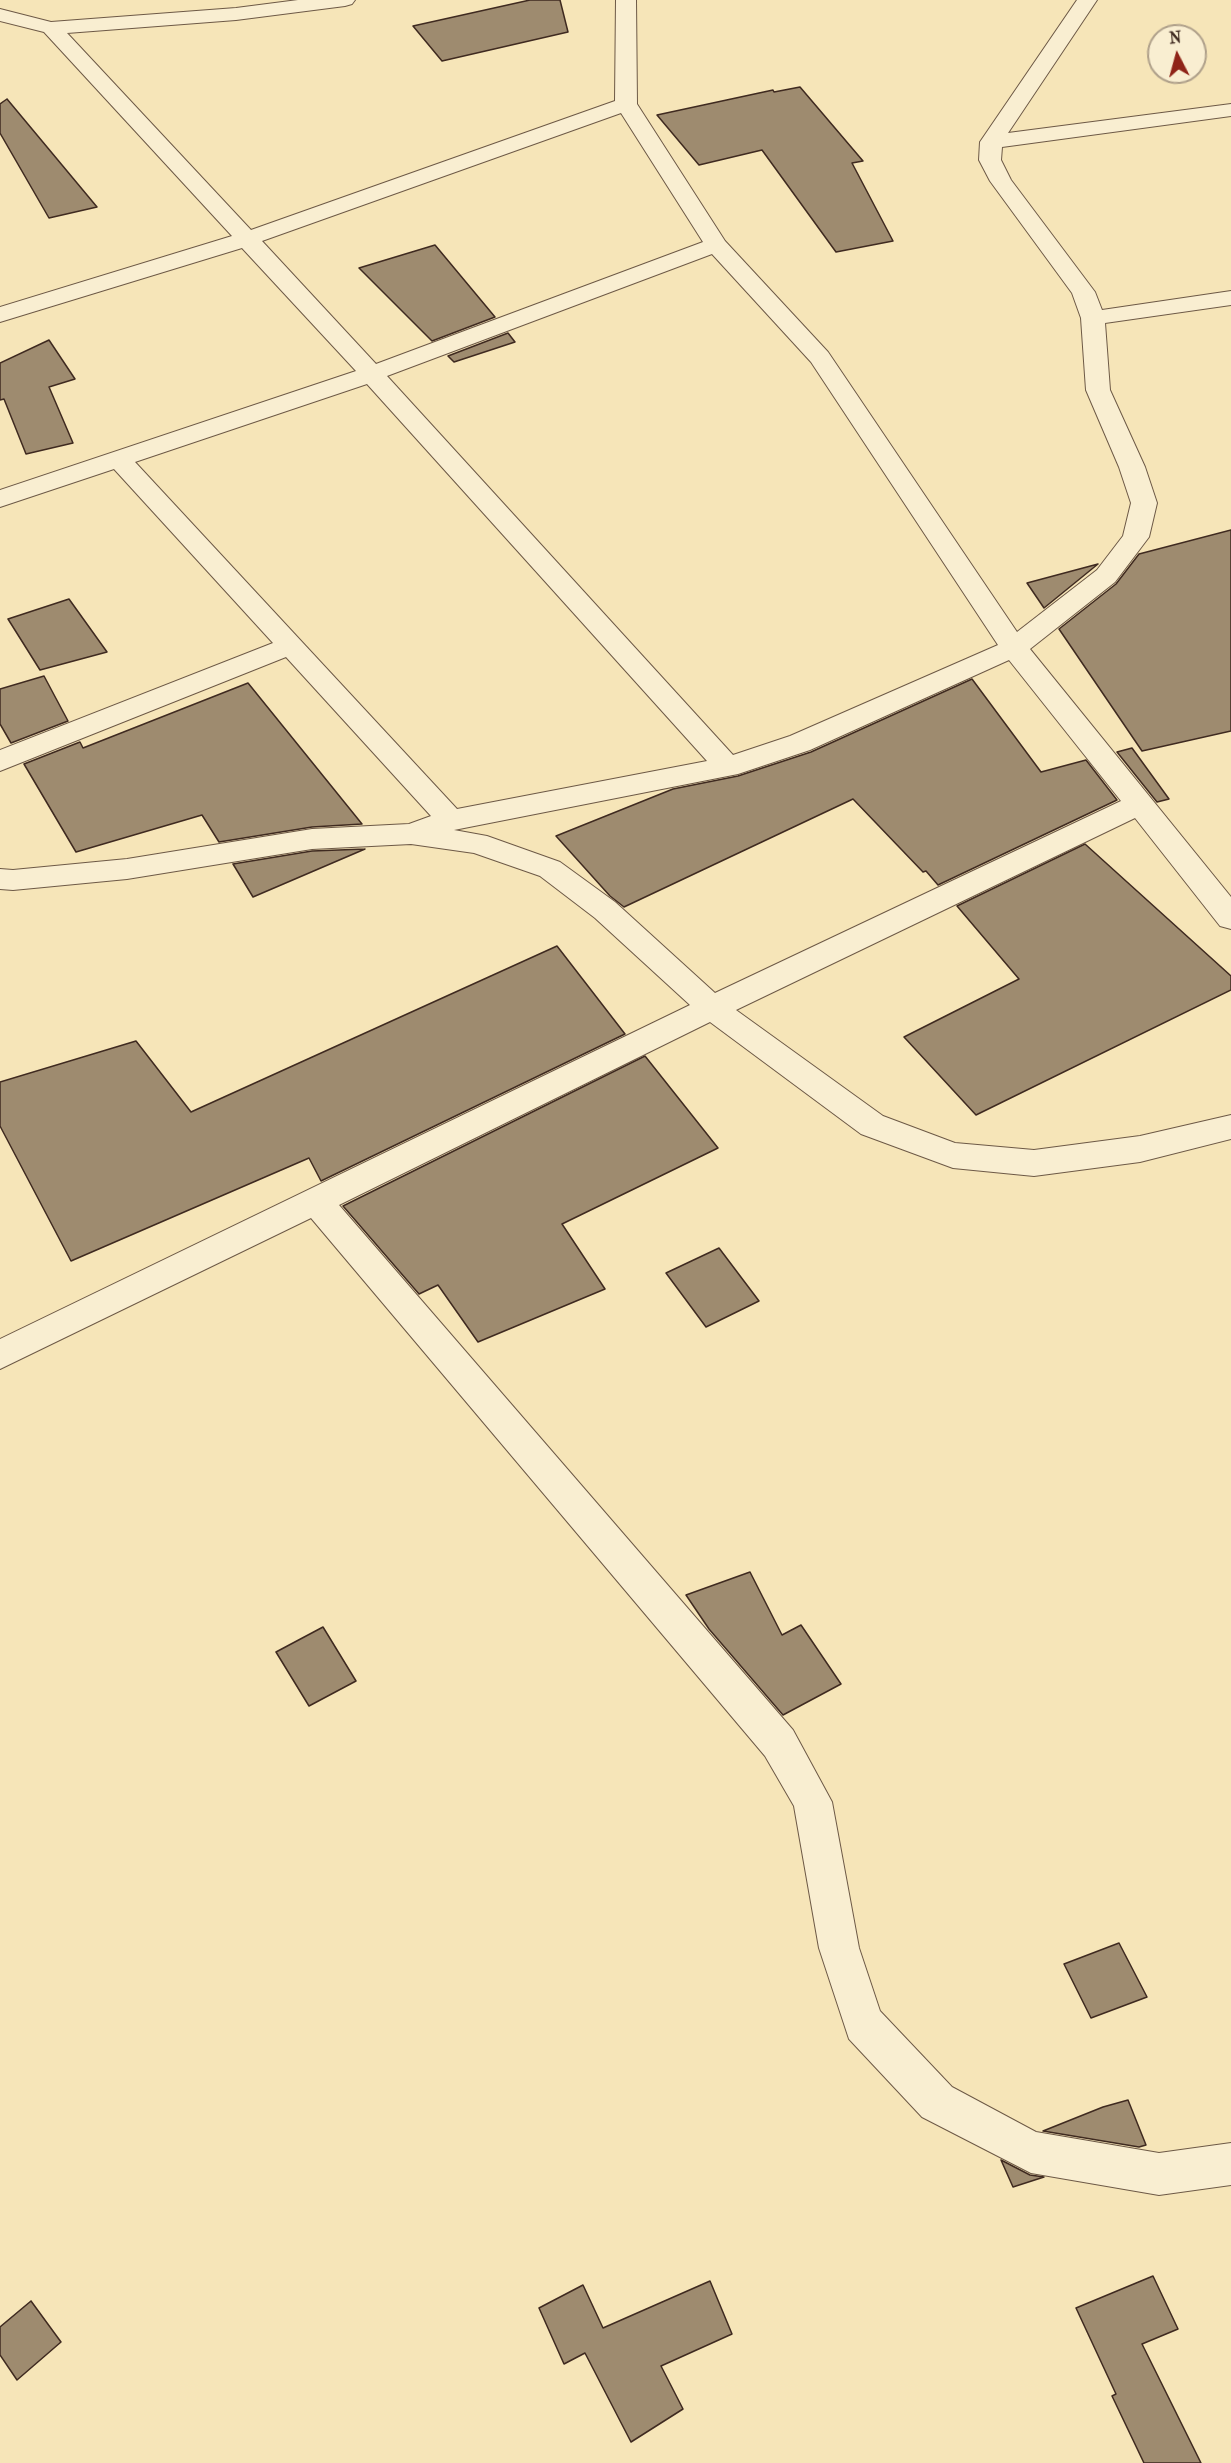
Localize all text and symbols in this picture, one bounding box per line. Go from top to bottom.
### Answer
north arrow [1147,24,1207,84]
text: N [1168,28,1182,48]

